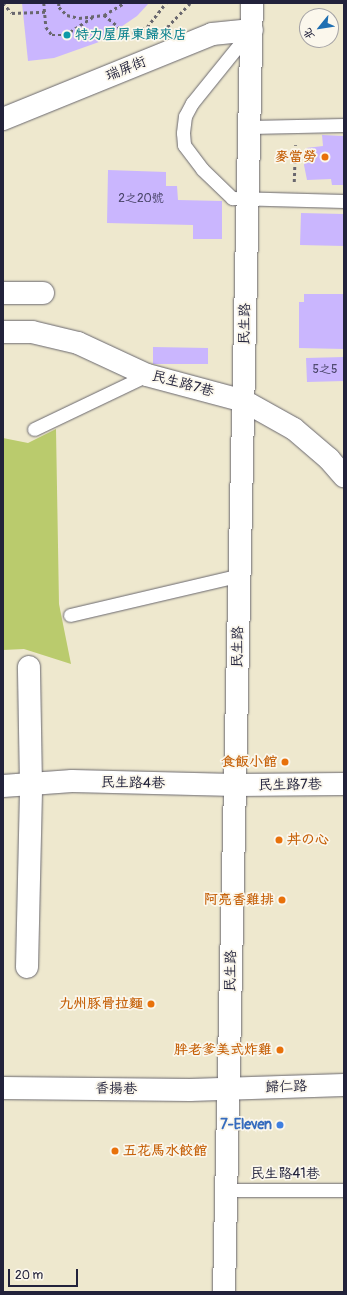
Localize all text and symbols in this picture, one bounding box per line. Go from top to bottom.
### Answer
north arrow [299,8,339,48]
text: 北 [301,26,317,42]
place label: 特力屋屏東歸來店 [75,27,187,43]
marker: 特力屋屏東歸來店 [62,30,72,40]
street label: 瑞屏街 [103,53,149,85]
place label: 麥當勞 [275,149,317,165]
marker: 麥當勞 [320,152,330,162]
house number: 2之20號 [118,192,164,206]
street label: 民生路 [236,303,254,345]
house number: 5之5 [312,363,338,377]
street label: 民生路7巷 [150,368,216,400]
street label: 民生路 [229,626,247,668]
place label: 食飯小館 [221,754,277,770]
marker: 食飯小館 [280,757,290,767]
street label: 民生路4巷 [101,774,165,792]
street label: 民生路7巷 [258,776,322,794]
place label: 丼の心 [287,832,329,848]
marker: 丼の心 [274,835,284,845]
place label: 阿亮香雞排 [204,892,274,908]
marker: 阿亮香雞排 [277,895,287,905]
street label: 民生路 [222,950,240,992]
place label: 九州豚骨拉麵 [59,996,143,1012]
marker: 九州豚骨拉麵 [146,999,156,1009]
place label: 胖老爹美式炸雞 [174,1042,272,1058]
marker: 胖老爹美式炸雞 [275,1045,285,1055]
street label: 歸仁路 [265,1078,307,1096]
street label: 香揚巷 [95,1080,137,1098]
place label: 7-Eleven [220,1117,272,1133]
marker: 7-Eleven [275,1120,285,1130]
place label: 五花馬水餃館 [123,1143,207,1159]
marker: 五花馬水餃館 [110,1146,120,1156]
street label: 民生路41巷 [250,1166,320,1182]
scale bar [10,1261,80,1287]
text: 20 m [15,1268,43,1283]

